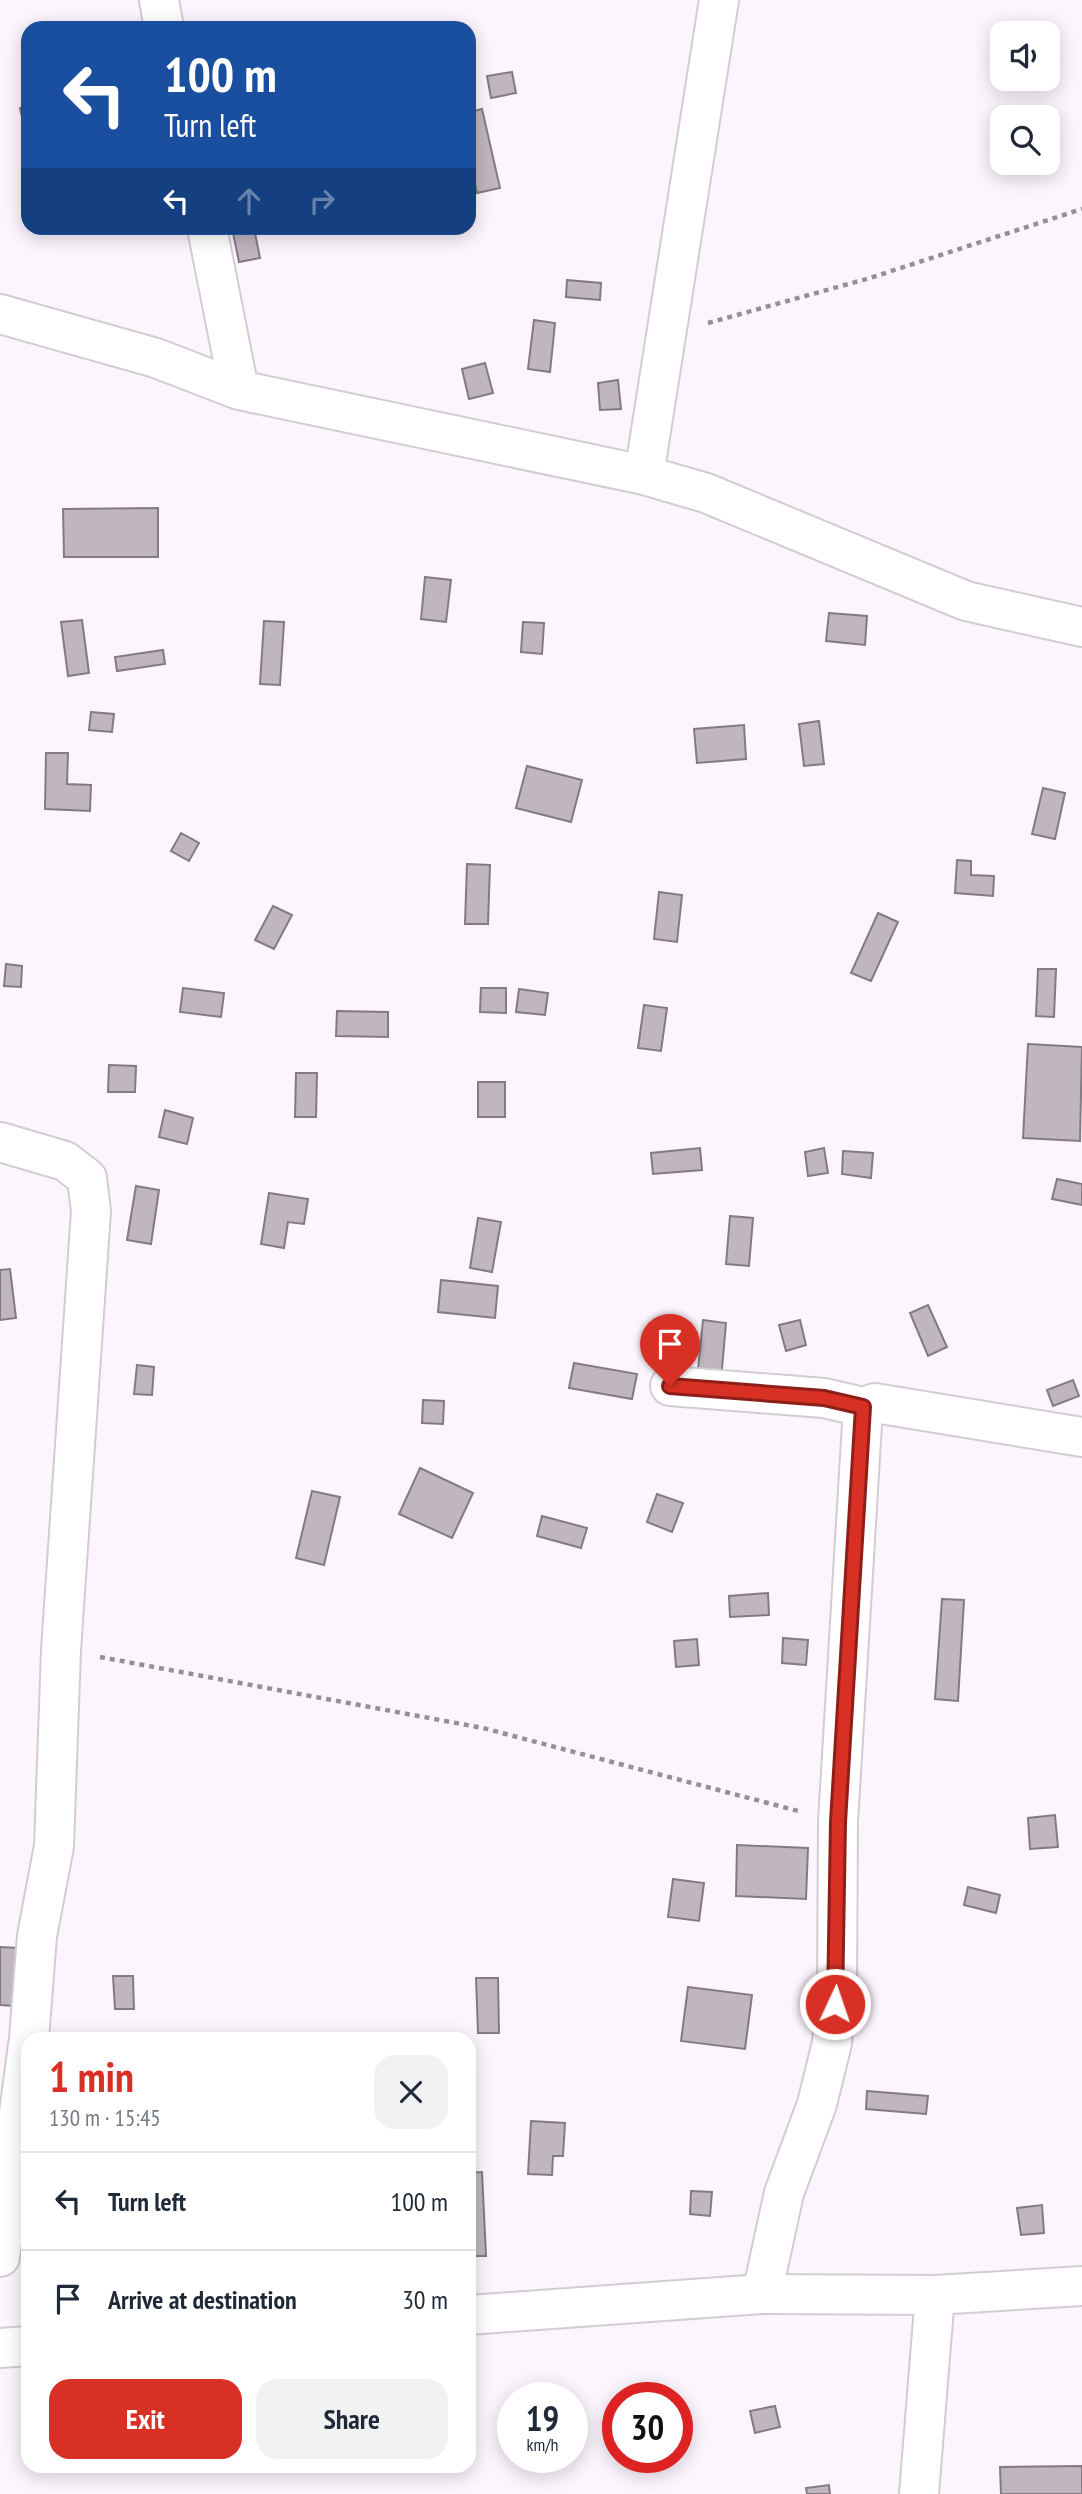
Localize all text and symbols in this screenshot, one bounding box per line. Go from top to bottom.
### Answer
map controls [990,21,1060,175]
button: sound [990,21,1060,91]
text: 100 m [164,42,277,106]
icon: left [49,49,140,140]
text: Turn left [164,104,256,146]
button: search [990,105,1060,175]
icon: left [157,182,195,220]
icon: ahead [230,182,268,220]
icon: right [303,182,341,220]
pin [640,1314,700,1386]
icon: arrive [651,1325,689,1363]
position arrow [798,1967,872,2041]
text: 1 min [49,2049,134,2104]
button: close [374,2055,448,2129]
text: 130 m · 15:45 [49,2103,161,2132]
icon: left [49,2182,87,2220]
text: Turn left [108,2185,186,2218]
text: 100 m [390,2185,448,2218]
icon: arrive [49,2280,87,2318]
text: Arrive at destination [108,2283,297,2316]
text: 30 m [402,2283,448,2316]
button: Exit [49,2379,242,2459]
button: Share [256,2379,448,2459]
speed limit sign: 30 [602,2382,693,2473]
text: 19 [526,2395,559,2441]
text: km/h [527,2433,558,2456]

